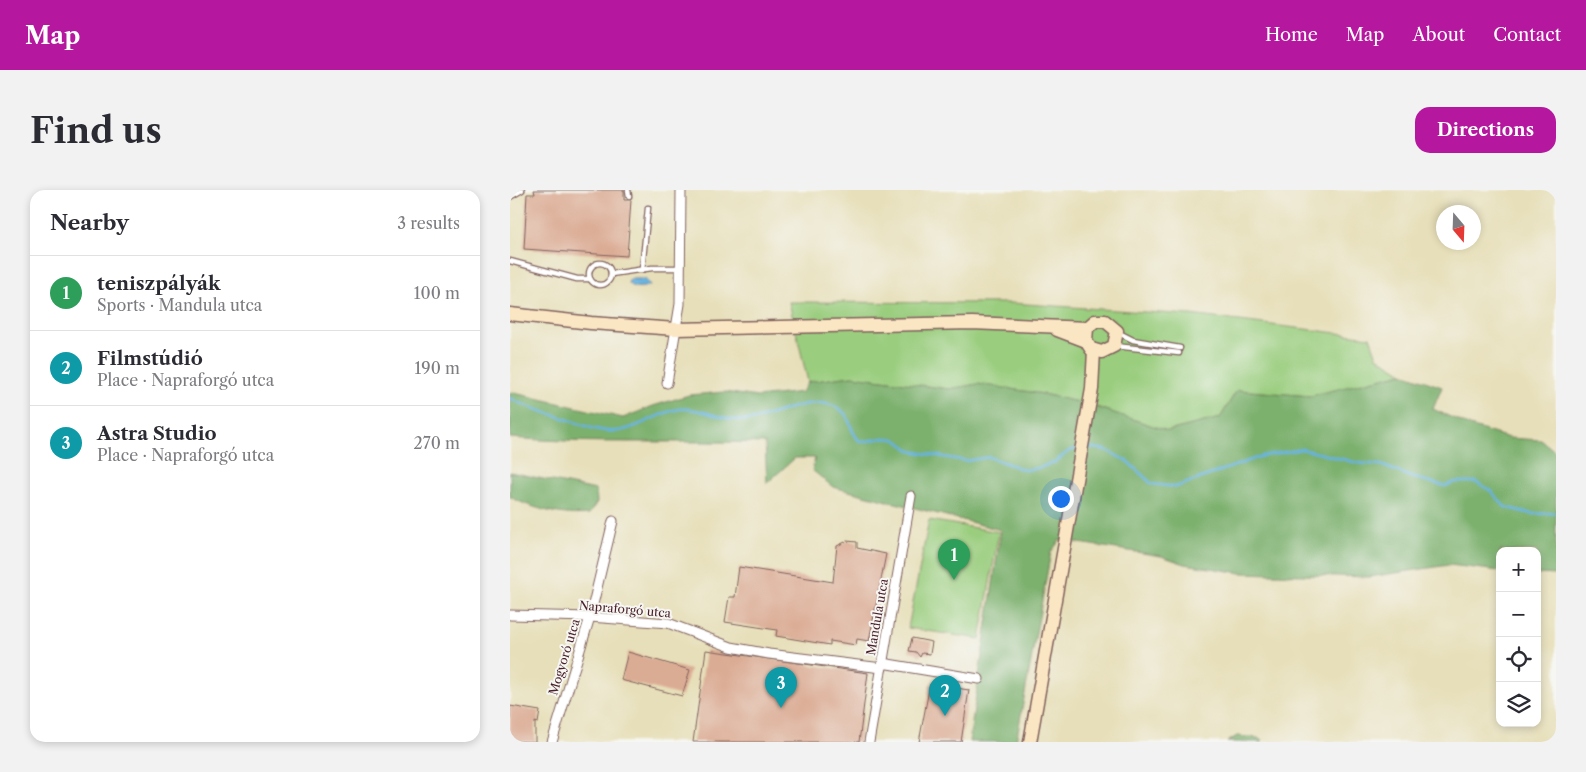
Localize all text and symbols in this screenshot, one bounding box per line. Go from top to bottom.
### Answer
text: Map [25,21,80,50]
text: Home [1265,24,1318,46]
text: Map [1346,24,1384,46]
text: About [1412,24,1465,46]
text: Contact [1493,24,1561,46]
button: Directions [1415,107,1556,153]
text: Find us [30,109,162,152]
north arrow [1436,205,1481,250]
text: Nearby [50,210,129,235]
text: 3 results [397,213,460,233]
text: teniszpályák [97,272,220,295]
text: 1 [62,283,70,303]
text: 100 m [414,283,460,303]
text: Sports · Mandula utca [97,295,262,315]
text: Filmstúdió [97,347,203,370]
text: 2 [61,358,71,378]
text: 190 m [415,358,460,378]
text: Place · Napraforgó utca [97,370,274,390]
text: Astra Studio [97,422,217,445]
text: 3 [61,433,71,453]
text: 270 m [414,433,460,453]
text: Place · Napraforgó utca [97,445,274,465]
your location [1048,486,1074,512]
pin: 1 [938,539,970,580]
map controls [1496,547,1541,727]
button: + [1496,547,1541,592]
street label: Mandula utca [863,577,891,657]
button: − [1496,592,1541,637]
street label: Napraforgó utca [578,598,672,621]
street label: Mogyoró utca [545,616,583,697]
button: locate [1496,637,1541,682]
pin: 3 [765,667,797,708]
pin: 2 [929,675,961,716]
button: layers [1496,682,1541,727]

